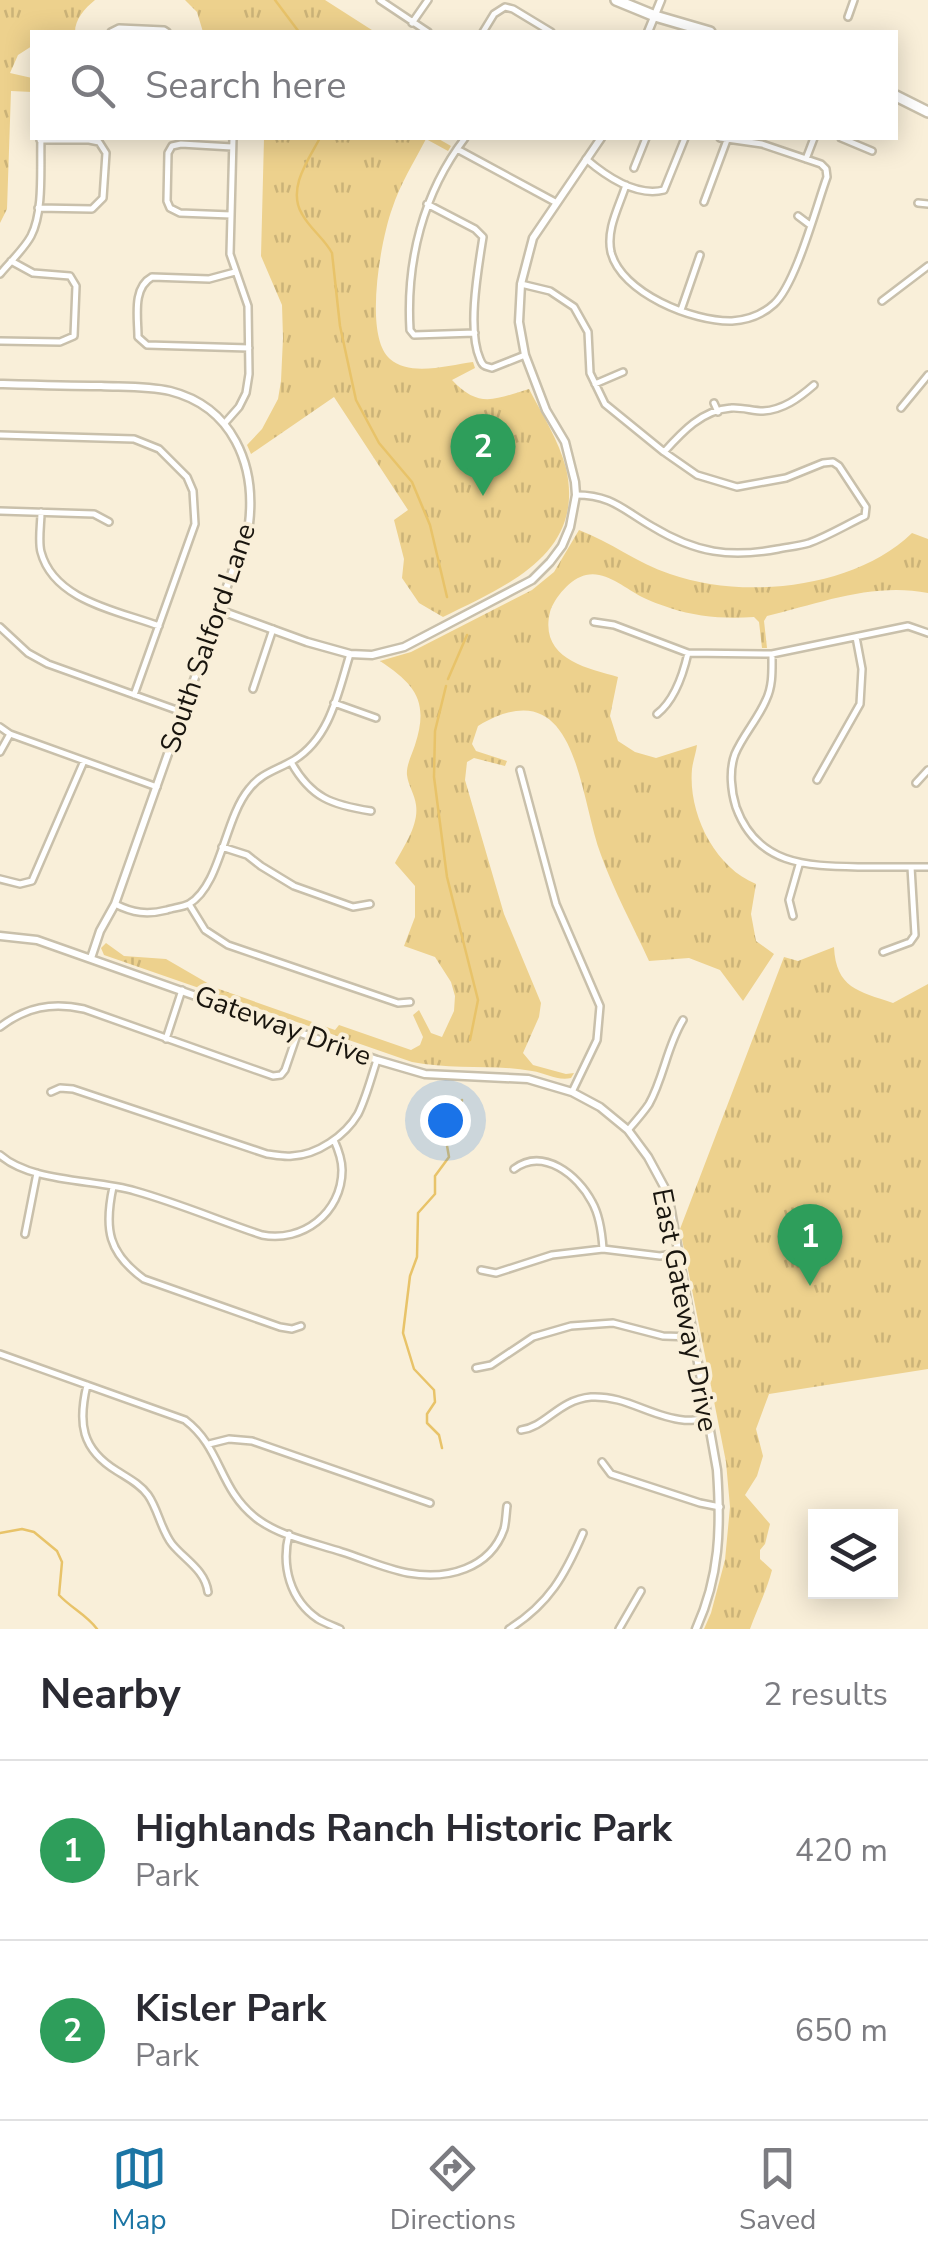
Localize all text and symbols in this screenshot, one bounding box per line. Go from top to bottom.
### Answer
search box [30,30,898,140]
icon: search [65,58,120,113]
text: Search here [145,60,346,111]
pin: 2 [450,414,516,496]
street label: South Salford Lane [151,518,265,758]
street label: Gateway Drive [189,976,377,1076]
your location [420,1095,471,1146]
street label: East Gateway Drive [643,1185,727,1435]
pin: 1 [778,1204,842,1286]
map controls [808,1509,898,1599]
button: layers [808,1509,898,1599]
text: Nearby [40,1666,181,1723]
text: 2 results [763,1673,888,1716]
text: Highlands Ranch Historic Park [135,1803,672,1854]
text: 1 [63,1829,82,1872]
text: 420 m [795,1829,888,1872]
text: Park [135,1854,199,1897]
text: Kisler Park [135,1983,326,2034]
text: 2 [63,2009,82,2052]
text: 650 m [795,2009,888,2052]
text: Park [135,2034,199,2077]
tab: Map [112,2141,167,2239]
tab: Directions [390,2141,516,2239]
tab: Saved [739,2141,816,2239]

